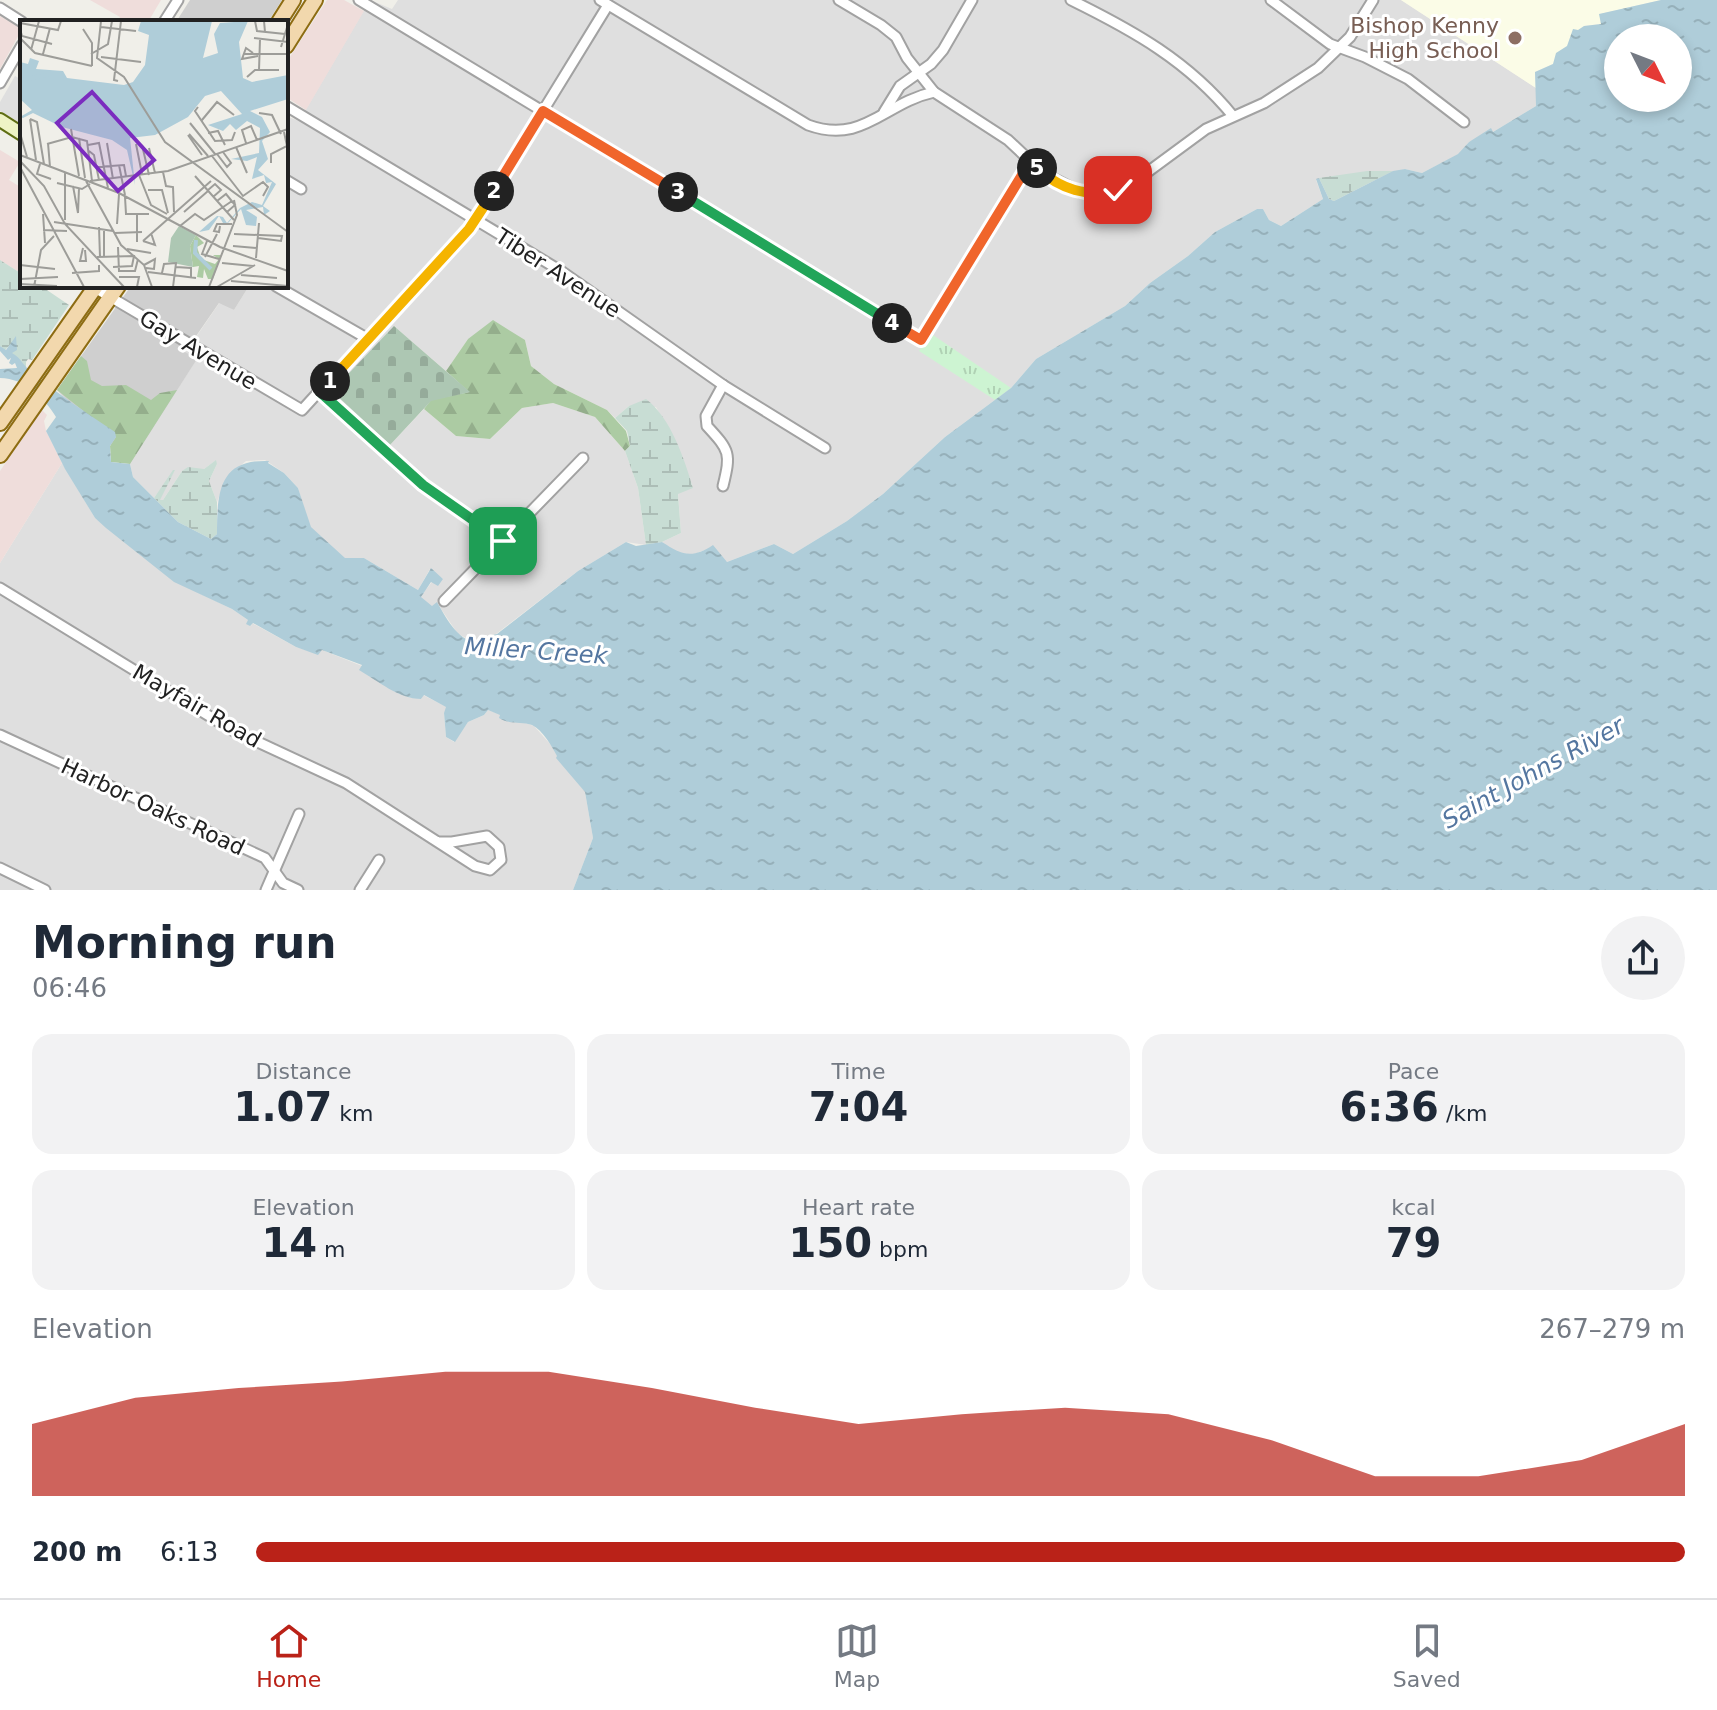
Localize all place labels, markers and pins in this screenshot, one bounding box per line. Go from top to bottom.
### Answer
place label: Bishop Kenny High School [1350,13,1499,63]
marker: Bishop Kenny High School [1506,29,1524,47]
pin: 5 [1017,148,1057,188]
pin [1084,156,1152,224]
pin: 2 [474,171,514,211]
pin: 3 [658,172,698,212]
pin: 4 [872,303,912,343]
pin: 1 [310,361,350,401]
pin [469,507,537,575]

